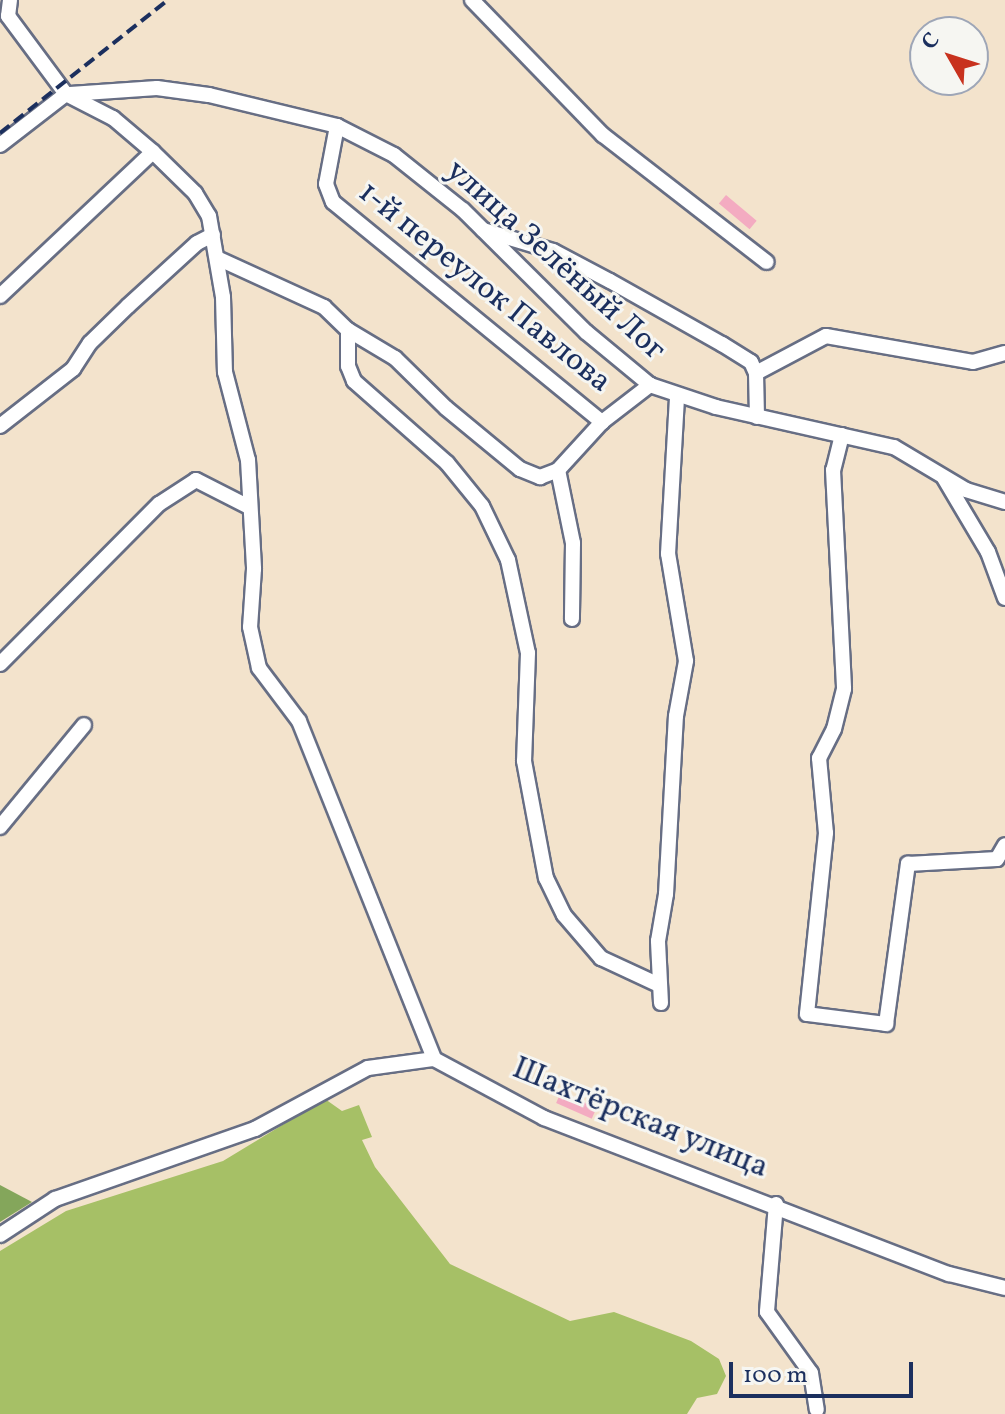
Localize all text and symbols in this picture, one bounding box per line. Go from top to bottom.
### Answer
north arrow [909,16,989,96]
text: С [915,27,948,57]
street label: улица Зелёный Лог [437,152,673,370]
street label: 1-й переулок Павлова [350,174,618,402]
street label: Шахтёрская улица [506,1050,774,1188]
scale bar [733,1346,917,1396]
text: 100 m [743,1359,808,1393]

